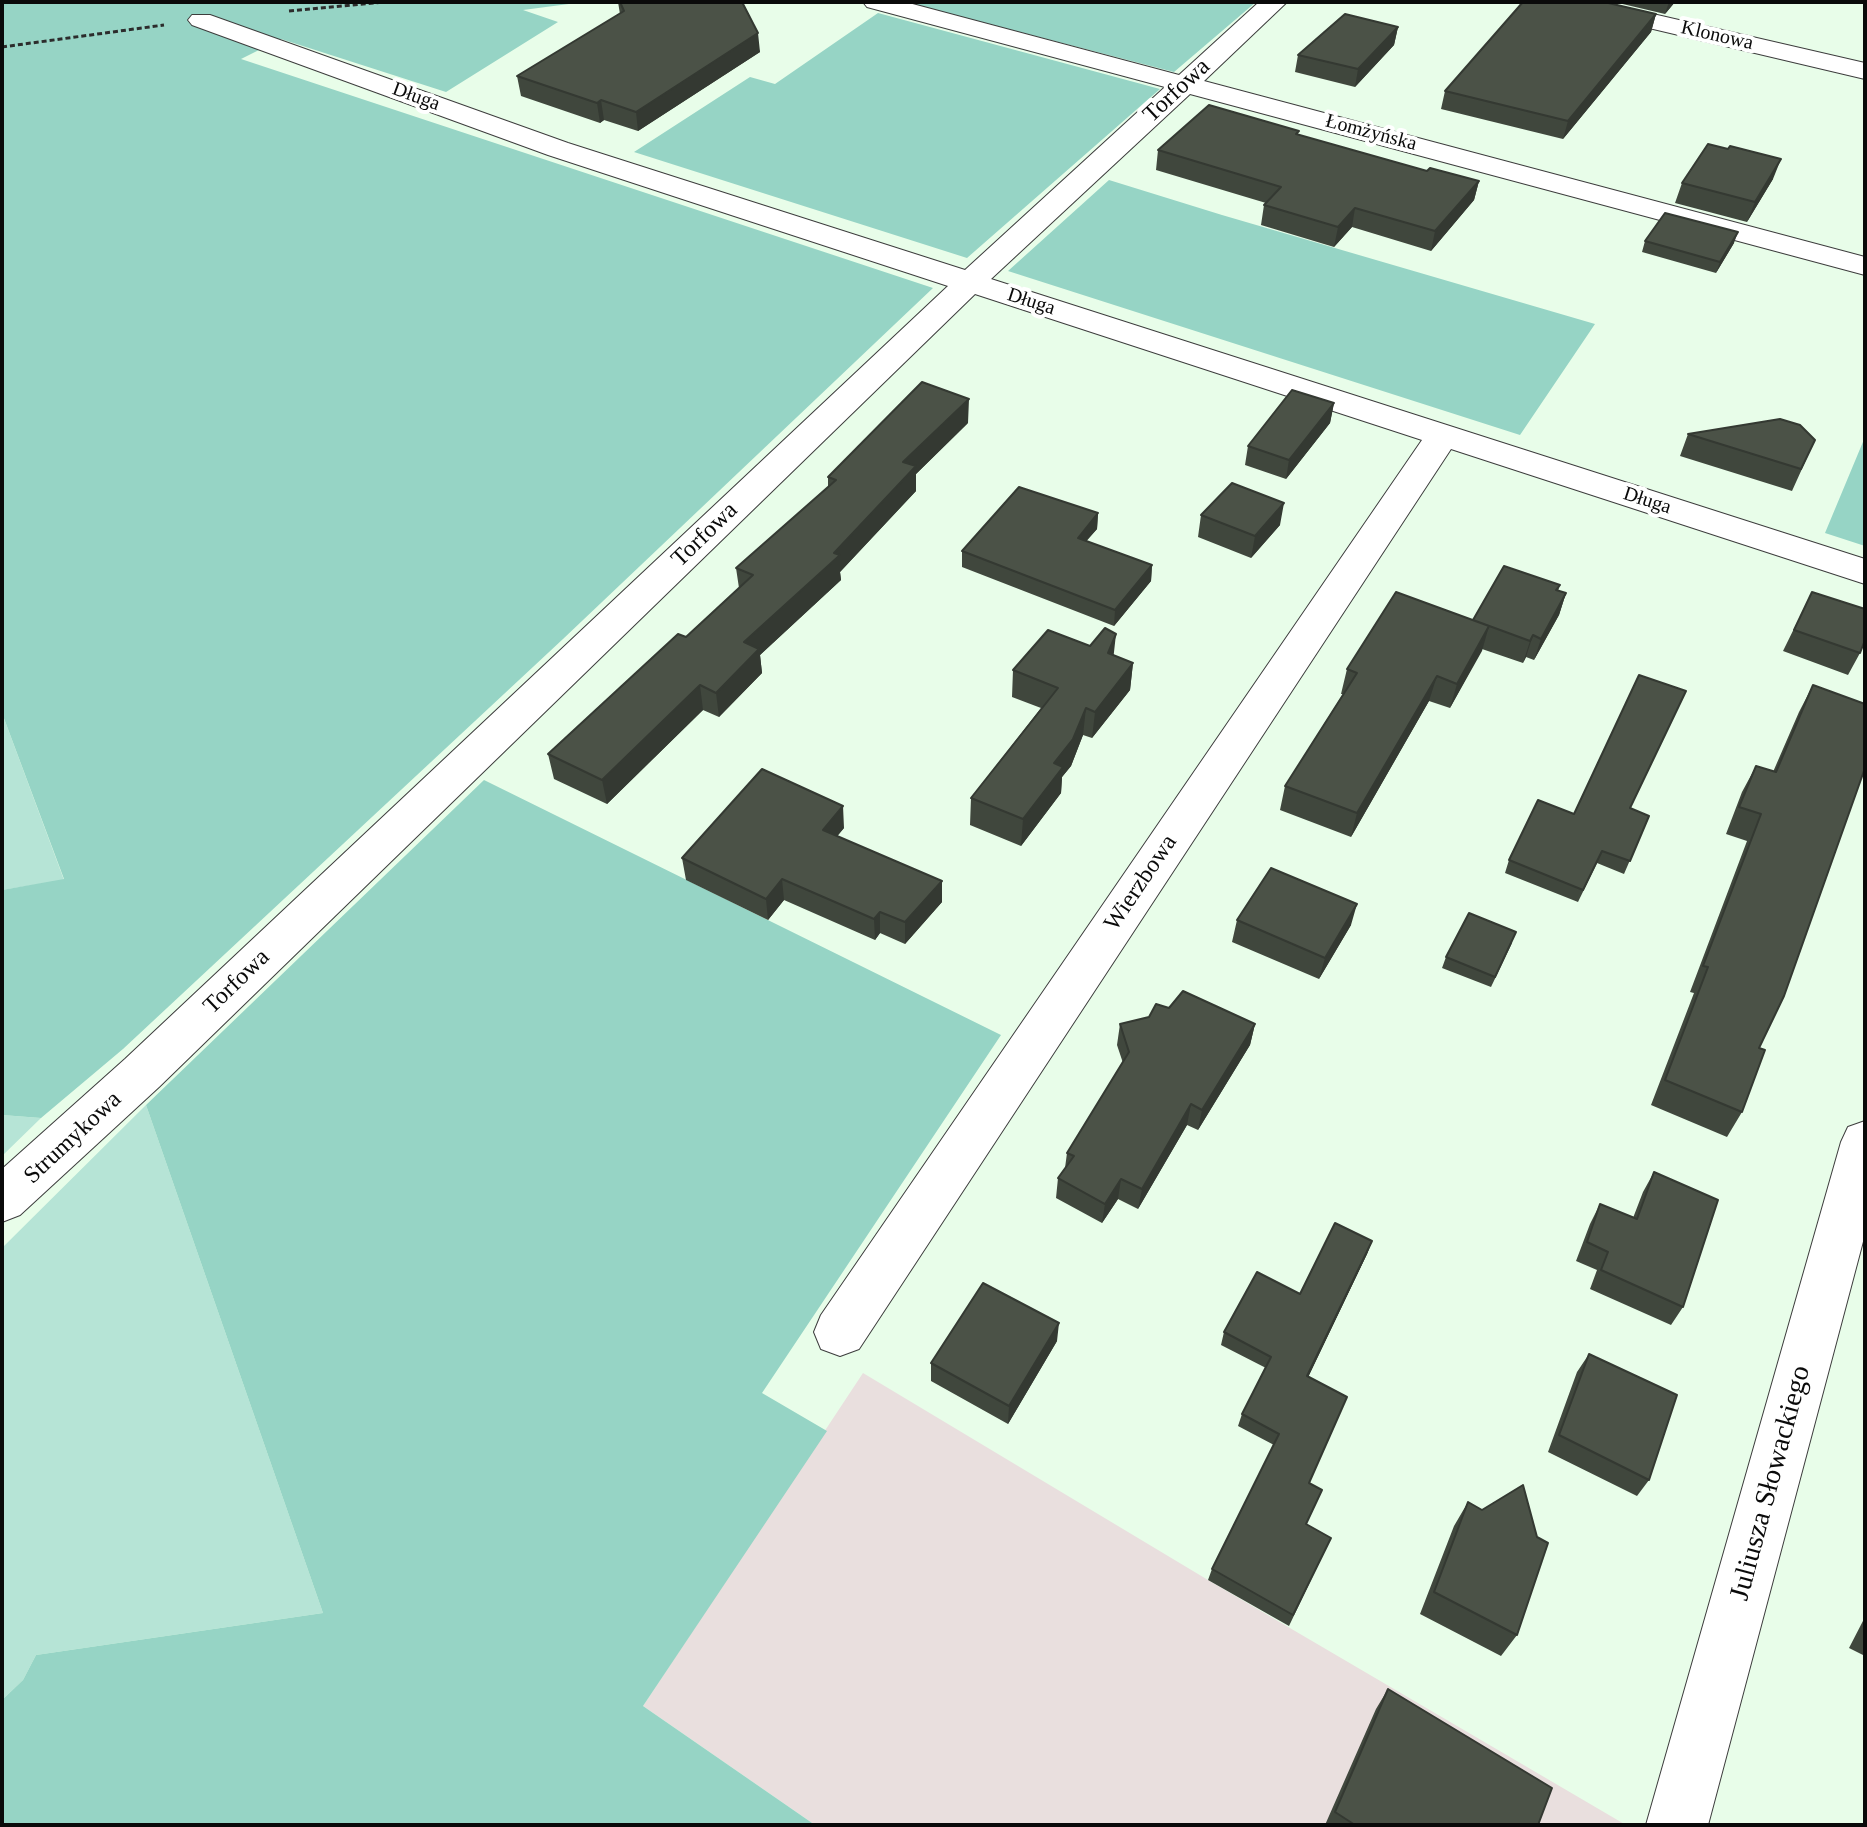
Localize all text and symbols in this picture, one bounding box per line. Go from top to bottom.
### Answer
street label: Klonowa [1679,16,1755,56]
street label: Torfowa [1138,53,1216,129]
street label: Długa [389,77,443,117]
street label: Łomżyńska [1323,109,1419,157]
street label: Długa [1004,283,1058,321]
street label: Długa [1620,482,1674,520]
street label: Torfowa [666,497,744,573]
street label: Wierzbowa [1098,829,1184,937]
street label: Torfowa [198,944,276,1020]
street label: Strumykowa [18,1086,128,1190]
street label: Juliusza Słowackiego [1723,1362,1819,1604]

